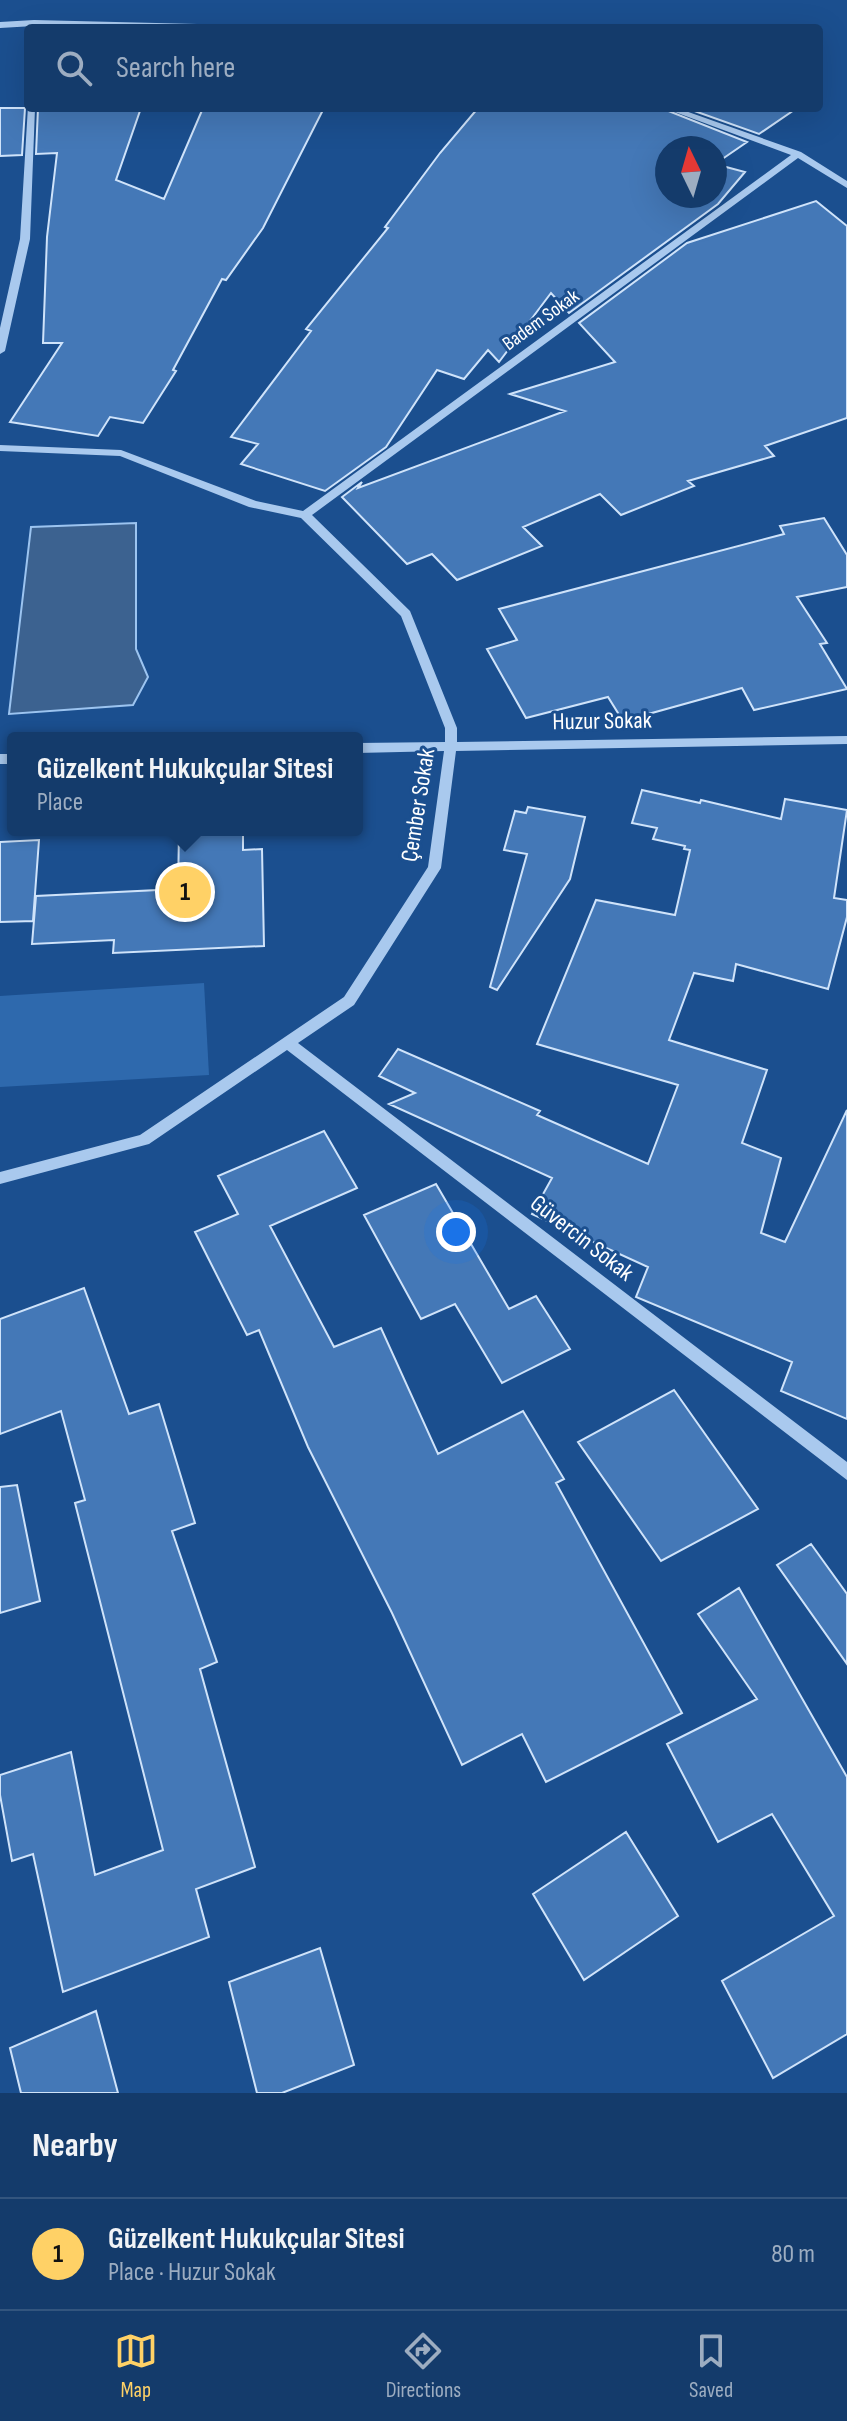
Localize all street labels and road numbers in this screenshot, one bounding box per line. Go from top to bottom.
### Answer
street label: Badem Sokak [498,284,584,356]
street label: Huzur Sokak [552,706,652,736]
street label: Çember Sokak [395,746,441,864]
street label: Güvercin Sokak [525,1189,639,1287]

